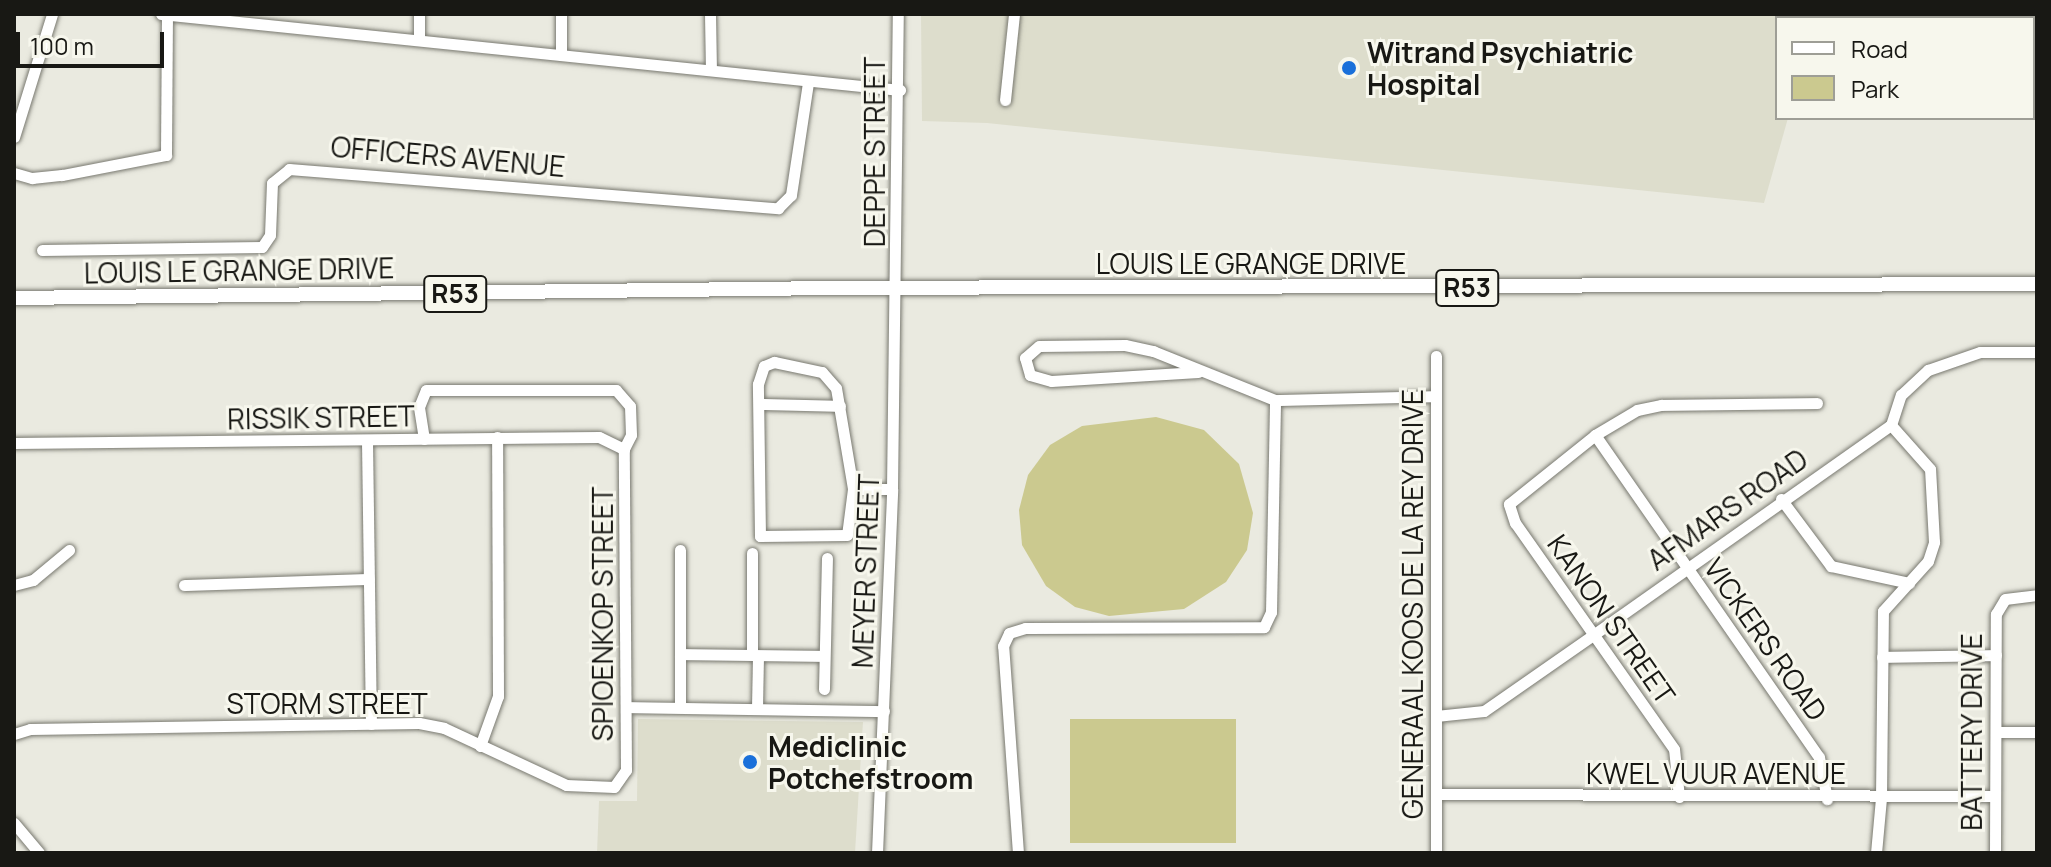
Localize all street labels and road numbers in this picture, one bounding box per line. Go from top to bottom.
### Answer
street label: DEPPE STREET [857,57,891,247]
street label: OFFICERS AVENUE [330,129,566,183]
street label: LOUIS LE GRANGE DRIVE [1096,246,1406,280]
street label: LOUIS LE GRANGE DRIVE [84,250,394,290]
road number: R53 [1435,266,1499,310]
road number: R53 [423,272,487,316]
street label: GENERAAL KOOS DE LA REY DRIVE [1395,388,1429,820]
street label: RISSIK STREET [227,399,415,435]
street label: AFMARS ROAD [1641,441,1813,577]
street label: MEYER STREET [845,473,885,669]
street label: SPIOENKOP STREET [585,487,619,741]
street label: KANON STREET [1541,528,1683,710]
street label: VICKERS ROAD [1698,551,1834,727]
street label: BATTERY DRIVE [1954,633,1988,831]
street label: STORM STREET [226,686,428,720]
street label: KWEL VUUR AVENUE [1585,756,1847,790]

